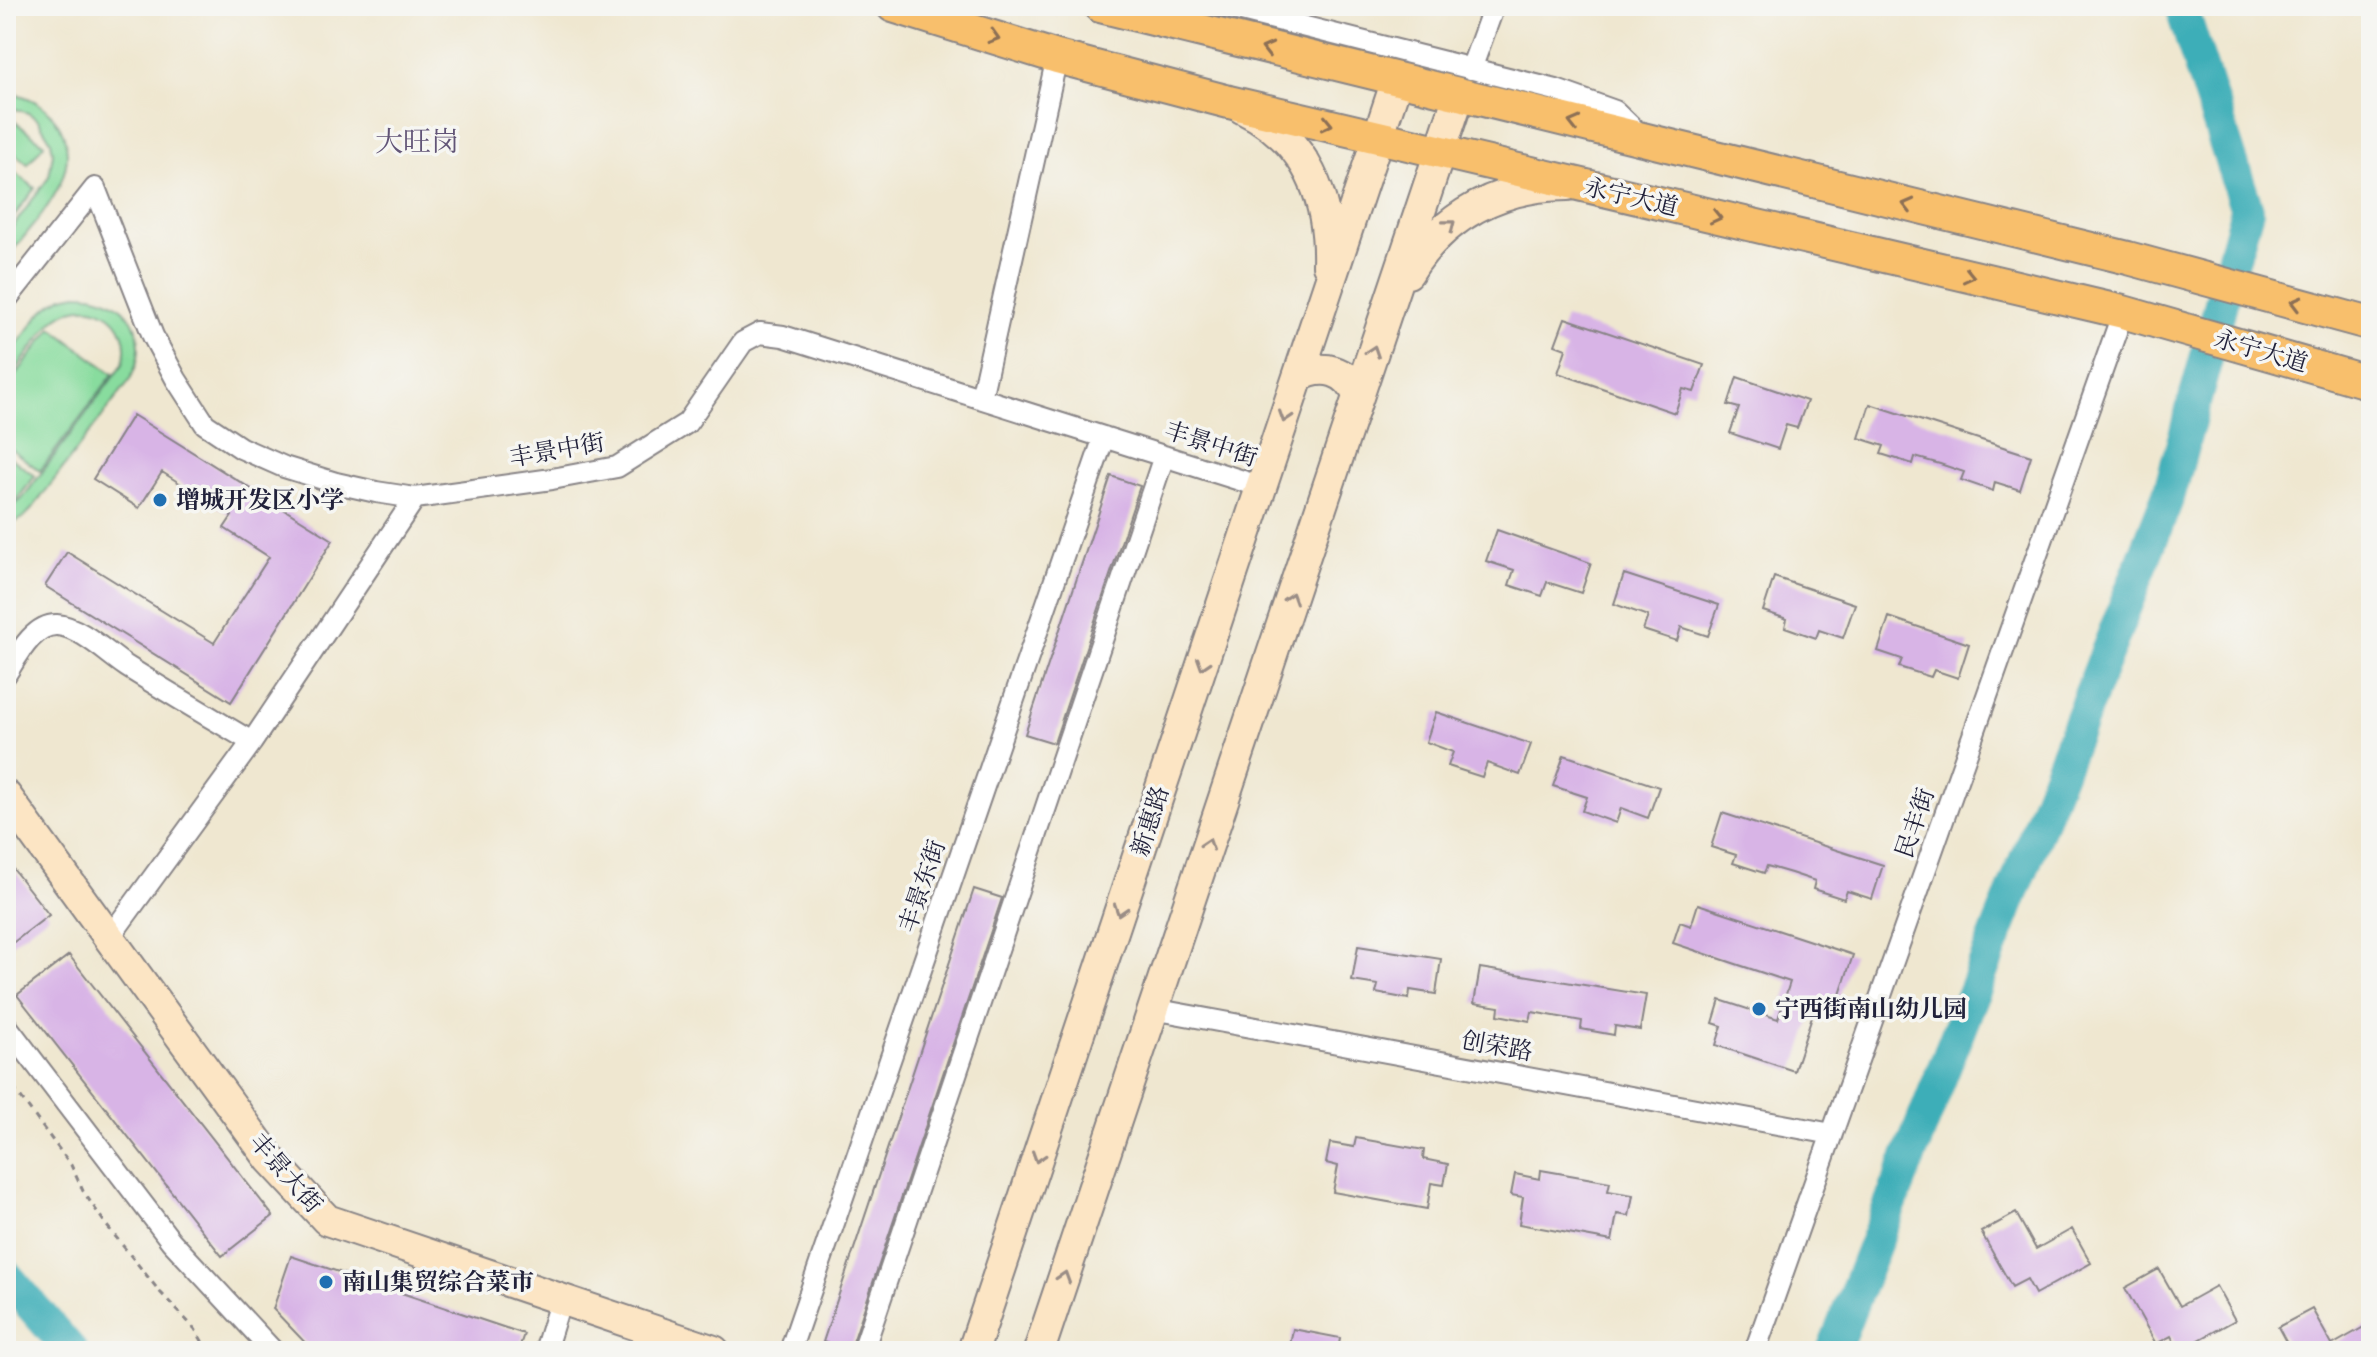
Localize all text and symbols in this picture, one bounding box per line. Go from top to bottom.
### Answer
one-way arrow [987,28,1001,44]
one-way arrow [1260,41,1274,58]
one-way arrow [1320,115,1333,132]
one-way arrow [1567,115,1581,132]
district label: 大旺岗 [375,123,459,161]
street label: 永宁大道 [1581,171,1681,223]
one-way arrow [1902,197,1916,214]
one-way arrow [1709,208,1723,225]
one-way arrow [1441,221,1456,235]
one-way arrow [1962,267,1976,284]
one-way arrow [2289,296,2303,313]
street label: 永宁大道 [2210,322,2312,380]
one-way arrow [1364,345,1380,359]
one-way arrow [1278,409,1294,423]
street label: 丰景中街 [1160,414,1262,474]
street label: 丰景中街 [507,426,607,474]
place label: 增城开发区小学 [176,484,344,516]
marker: 增城开发区小学 [151,491,169,509]
one-way arrow [1281,592,1297,606]
one-way arrow [1196,656,1212,670]
street label: 新惠路 [1124,782,1176,860]
street label: 民丰街 [1888,784,1942,862]
street label: 丰景东街 [891,835,953,937]
one-way arrow [1199,838,1215,852]
one-way arrow [1114,903,1130,917]
place label: 宁西街南山幼儿园 [1775,993,1967,1025]
marker: 宁西街南山幼儿园 [1750,1000,1768,1018]
street label: 创荣路 [1459,1024,1535,1068]
street label: 丰景大街 [242,1126,330,1220]
one-way arrow [1031,1149,1047,1163]
place label: 南山集贸综合菜市 [342,1266,534,1298]
one-way arrow [1055,1271,1071,1284]
marker: 南山集贸综合菜市 [317,1273,335,1291]

